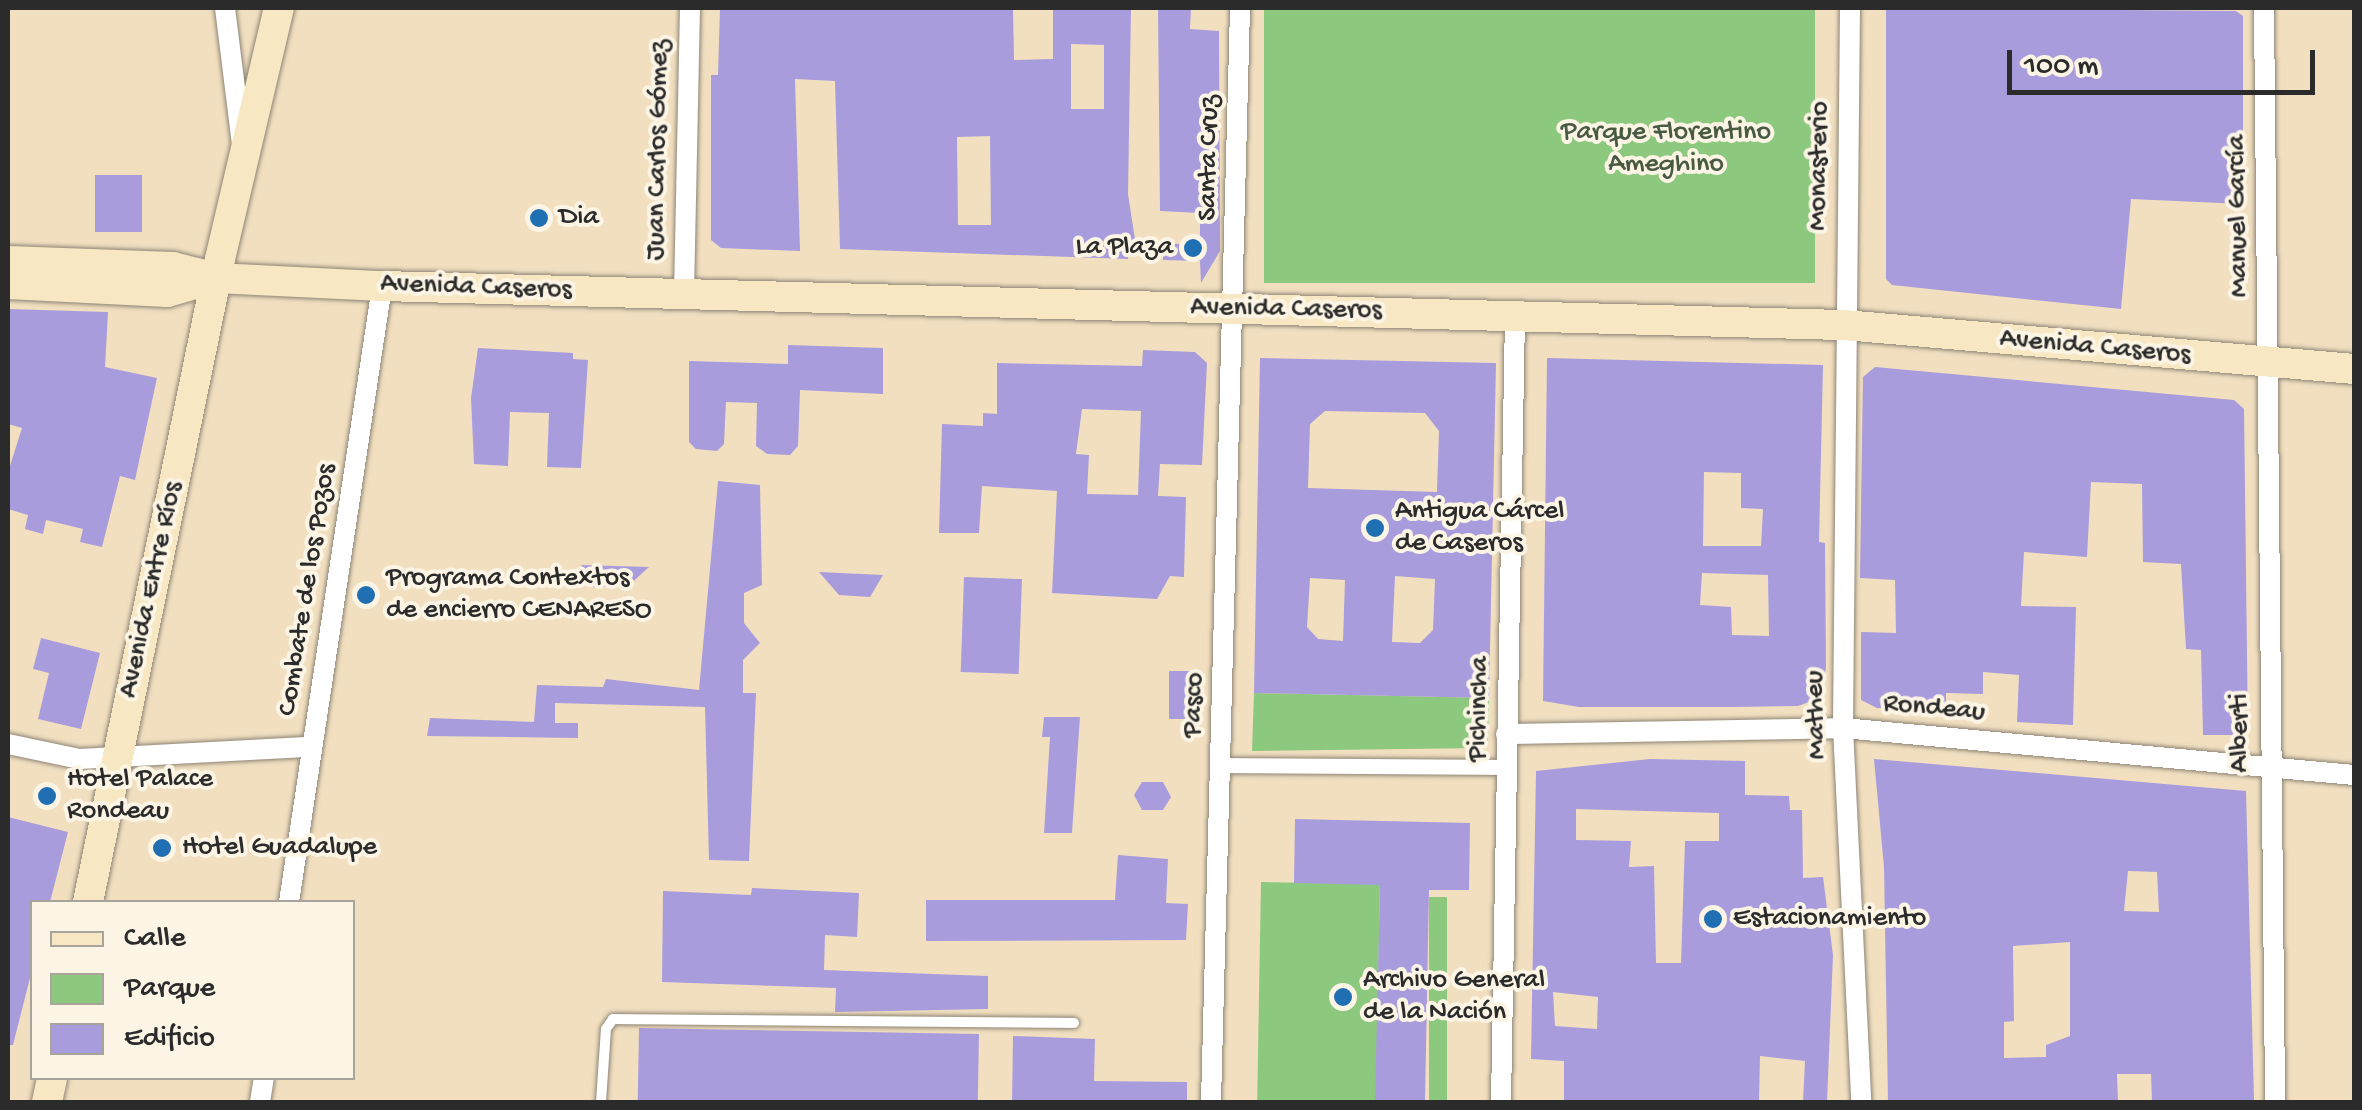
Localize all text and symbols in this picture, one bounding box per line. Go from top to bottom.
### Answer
scale bar [2012,30,2320,92]
street label: Juan Carlos Gómez [640,39,678,261]
text: 100 m [2024,50,2099,85]
street label: Santa Cruz [1192,95,1228,221]
street label: Monasterio [1802,101,1838,231]
park label: Parque Florentino Ameghino [1561,116,1771,182]
street label: Manuel García [2221,134,2257,298]
place label: Dia [559,201,599,235]
marker: Dia [528,207,550,229]
place label: La Plaza [1076,231,1173,265]
marker: La Plaza [1182,237,1204,259]
street label: Avenida Caseros [380,268,572,308]
street label: Avenida Caseros [1190,292,1382,328]
street label: Avenida Caseros [1998,323,2192,373]
street label: Combate de los Pozos [271,462,345,718]
street label: Avenida Entre Ríos [113,479,191,701]
place label: Antigua Cárcel de Caseros [1395,495,1564,561]
marker: Antigua Cárcel de Caseros [1364,517,1386,539]
place label: Programa Contextos de encierro CENARESO [386,562,652,628]
marker: Programa Contextos de encierro CENARESO [355,584,377,606]
street label: Pichincha [1462,656,1498,762]
street label: Matheu [1799,670,1835,760]
street label: Pasco [1177,672,1213,738]
street label: Rondeau [1882,688,1986,730]
street label: Alberti [2224,693,2258,773]
place label: Hotel Palace Rondeau [67,763,213,829]
marker: Hotel Palace Rondeau [36,785,58,807]
place label: Hotel Guadalupe [182,831,377,865]
marker: Hotel Guadalupe [151,837,173,859]
legend [30,900,355,1080]
place label: Estacionamiento [1733,902,1926,936]
marker: Estacionamiento [1702,908,1724,930]
text: Calle [124,922,186,957]
place label: Archivo General de la Nación [1363,964,1545,1030]
text: Parque [124,972,215,1007]
marker: Archivo General de la Nación [1332,986,1354,1008]
text: Edificio [124,1022,215,1057]

